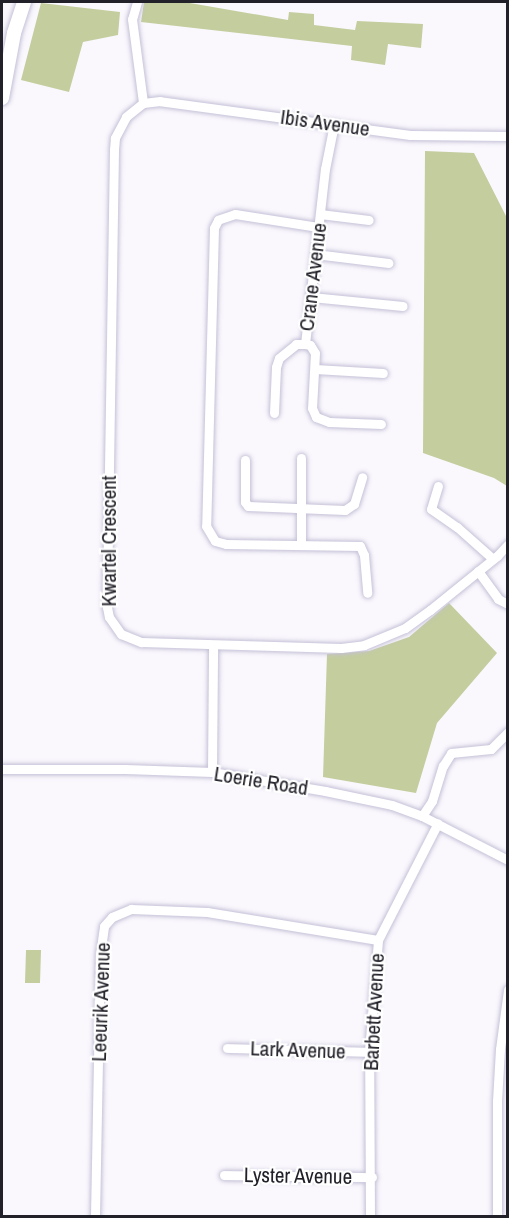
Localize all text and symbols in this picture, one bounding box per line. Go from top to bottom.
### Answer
street label: Ibis Avenue [278,104,372,142]
street label: Crane Avenue [294,221,332,333]
street label: Kwartel Crescent [96,475,122,607]
street label: Loerie Road [212,761,310,801]
street label: Leeurik Avenue [86,941,116,1063]
street label: Barbett Avenue [358,952,390,1072]
street label: Lark Avenue [249,1036,347,1064]
street label: Lyster Avenue [243,1162,353,1190]

